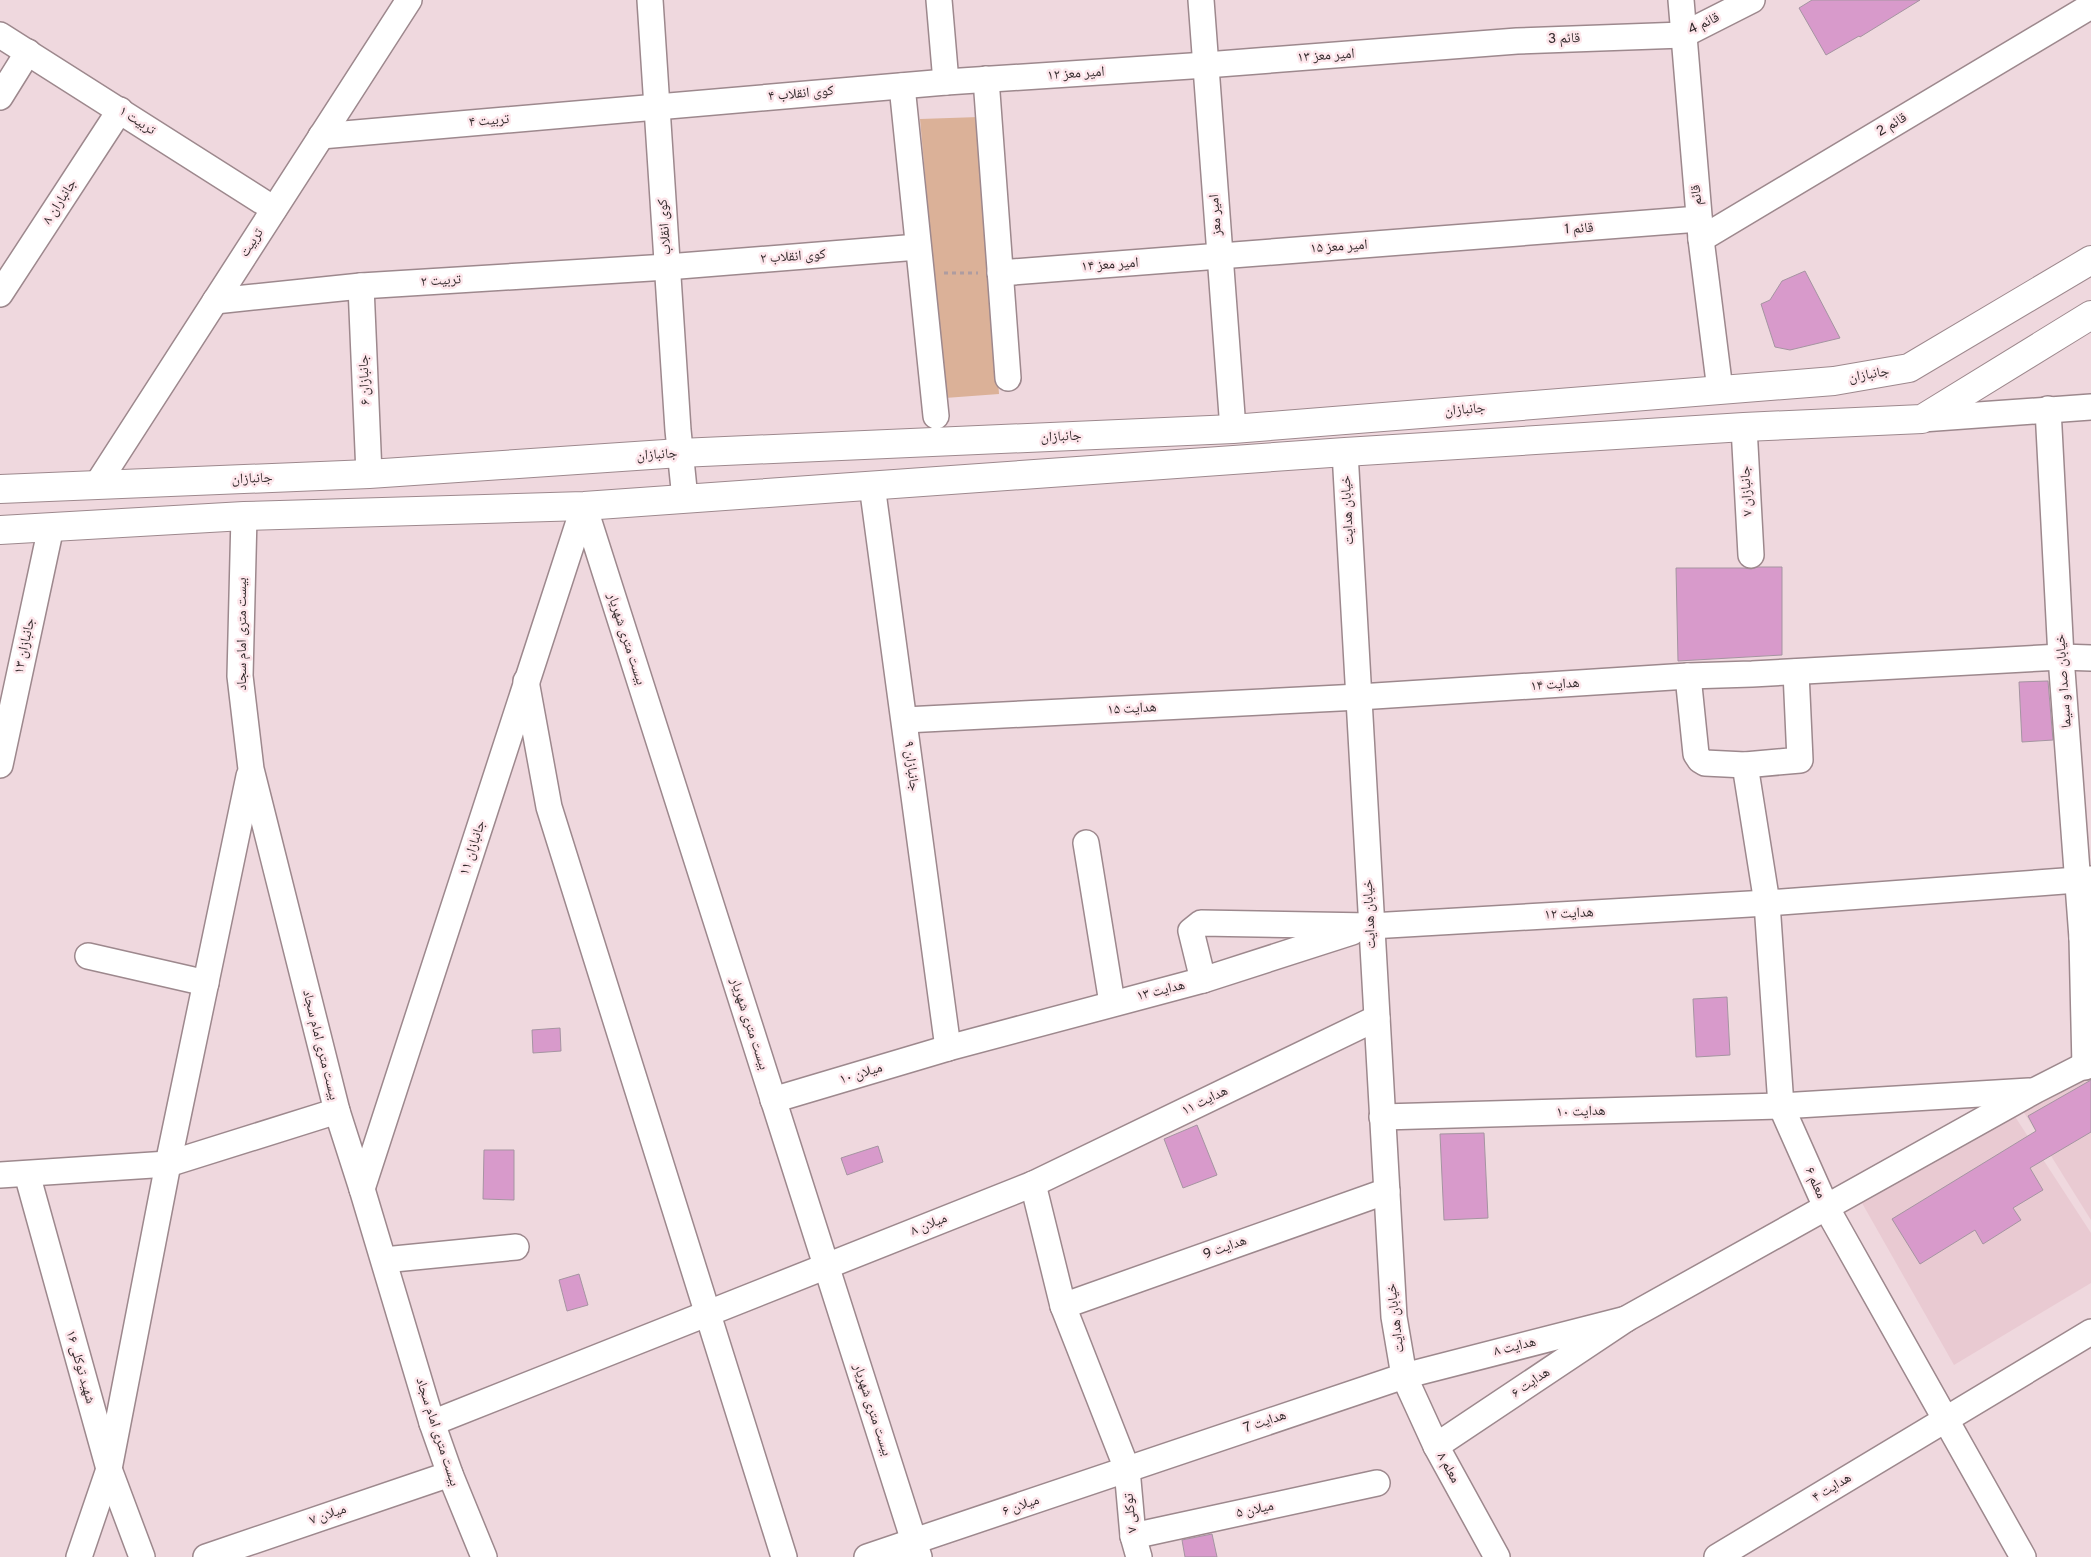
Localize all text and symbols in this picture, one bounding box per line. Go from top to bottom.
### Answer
street label: قائم 4 [1686,9,1723,39]
street label: قائم 3 [1548,30,1581,48]
street label: امیر معز ۱۳ [1297,46,1355,66]
street label: امیر معز ۱۲ [1047,64,1105,84]
street label: کوی انقلاب ۴ [767,83,835,105]
street label: تربیت ۱ [115,103,159,139]
street label: قائم 2 [1874,109,1910,141]
street label: تربیت ۴ [468,111,510,131]
street label: جانباران ۸ [39,176,81,228]
street label: قائم [1688,184,1706,206]
street label: امیر معز [1206,194,1226,237]
street label: کوی انقلاب [655,198,675,256]
street label: قائم 1 [1564,219,1594,238]
street label: تربیت [236,225,268,261]
street label: امیر معز ۱۵ [1310,237,1368,257]
street label: کوی انقلاب ۲ [760,246,827,268]
street label: امیر معز ۱۴ [1081,255,1139,275]
street label: تربیت ۲ [420,271,462,291]
street label: جانبازان ۶ [356,354,374,406]
street label: جانبازان [1847,363,1891,387]
street label: جانبازان [1444,400,1486,420]
street label: جانبازان [1040,427,1082,447]
street label: جانبازان [636,445,678,465]
street label: جانبازان ۷ [1737,465,1757,517]
street label: جانبازان [231,470,273,488]
street label: خیابان هدایت [1338,475,1358,545]
street label: بیست متری امام سجاد [234,577,251,691]
street label: بیست متری شهریار [603,590,649,687]
street label: جانبازان ۱۳ [11,616,39,676]
street label: خیابان صدا و سیما [2052,633,2076,729]
street label: هدایت ۱۴ [1530,675,1580,695]
street label: هدایت ۱۵ [1107,699,1157,719]
street label: جانبازان ۹ [899,740,923,792]
street label: جانبازان ۱۱ [456,818,490,878]
street label: خیابان هدایت [1360,879,1380,949]
street label: هدایت ۱۲ [1544,904,1594,924]
street label: بیست متری شهریار [726,975,772,1072]
street label: هدایت ۱۳ [1135,977,1187,1005]
street label: بیست متری امام سجاد [298,988,342,1102]
street label: میلان ۱۰ [837,1059,885,1089]
street label: هدایت ۱۱ [1179,1083,1231,1119]
street label: هدایت ۱۰ [1556,1103,1606,1121]
street label: معلم ۶ [1801,1165,1829,1201]
street label: میلان ۸ [908,1210,950,1240]
street label: هدایت 9 [1201,1232,1249,1264]
street label: خیابان هدایت [1383,1282,1409,1354]
street label: شهید توکلی ۱۶ [61,1328,99,1406]
street label: هدایت ۸ [1492,1334,1538,1360]
street label: بیست متری شهریار [849,1361,895,1458]
street label: هدایت ۶ [1508,1364,1554,1402]
street label: بیست متری امام سجاد [411,1376,463,1489]
street label: هدایت 7 [1241,1407,1289,1437]
street label: معلم ۸ [1433,1450,1463,1486]
street label: هدایت ۴ [1809,1470,1855,1506]
street label: میلان ۶ [1000,1492,1042,1520]
street label: توکلی ۷ [1120,1492,1142,1534]
street label: میلان ۵ [1235,1498,1275,1522]
street label: میلان ۷ [307,1501,349,1529]

